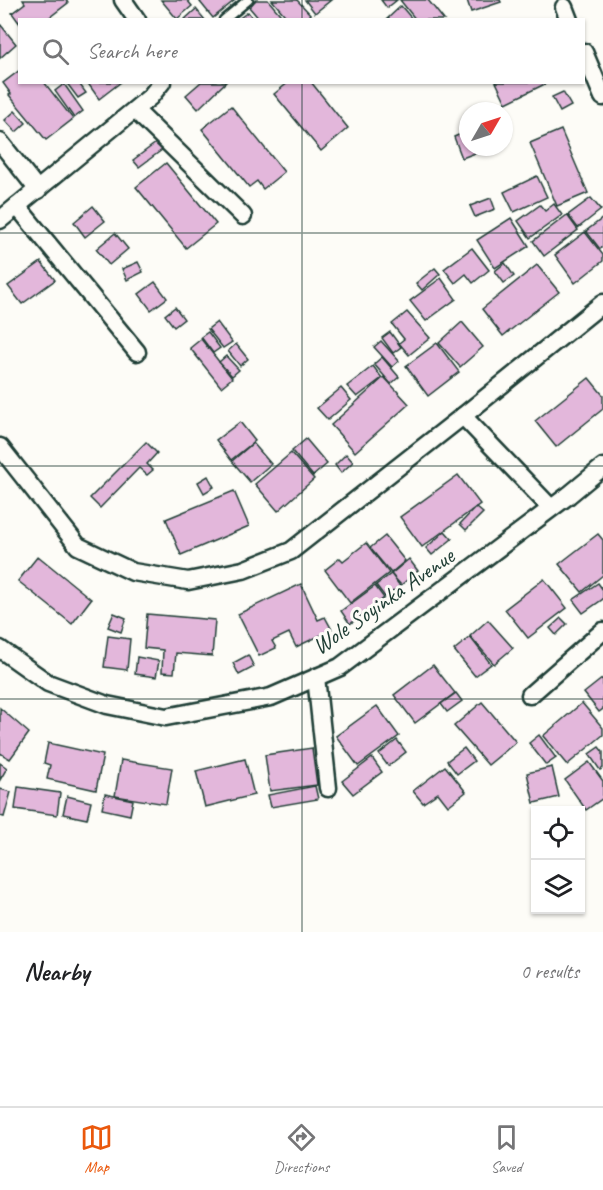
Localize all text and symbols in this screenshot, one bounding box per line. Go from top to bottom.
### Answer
search box [18,18,585,84]
icon: search [39,35,72,68]
text: Search here [87,37,177,65]
north arrow [459,102,513,156]
street label: Wole Soyinka Avenue [306,540,462,661]
map controls [531,806,585,914]
button: locate [531,806,585,860]
button: layers [531,860,585,914]
text: Nearby [24,955,89,988]
text: 0 results [520,959,579,984]
tab: Map [80,1121,113,1177]
tab: Directions [274,1121,329,1177]
tab: Saved [490,1121,523,1177]

